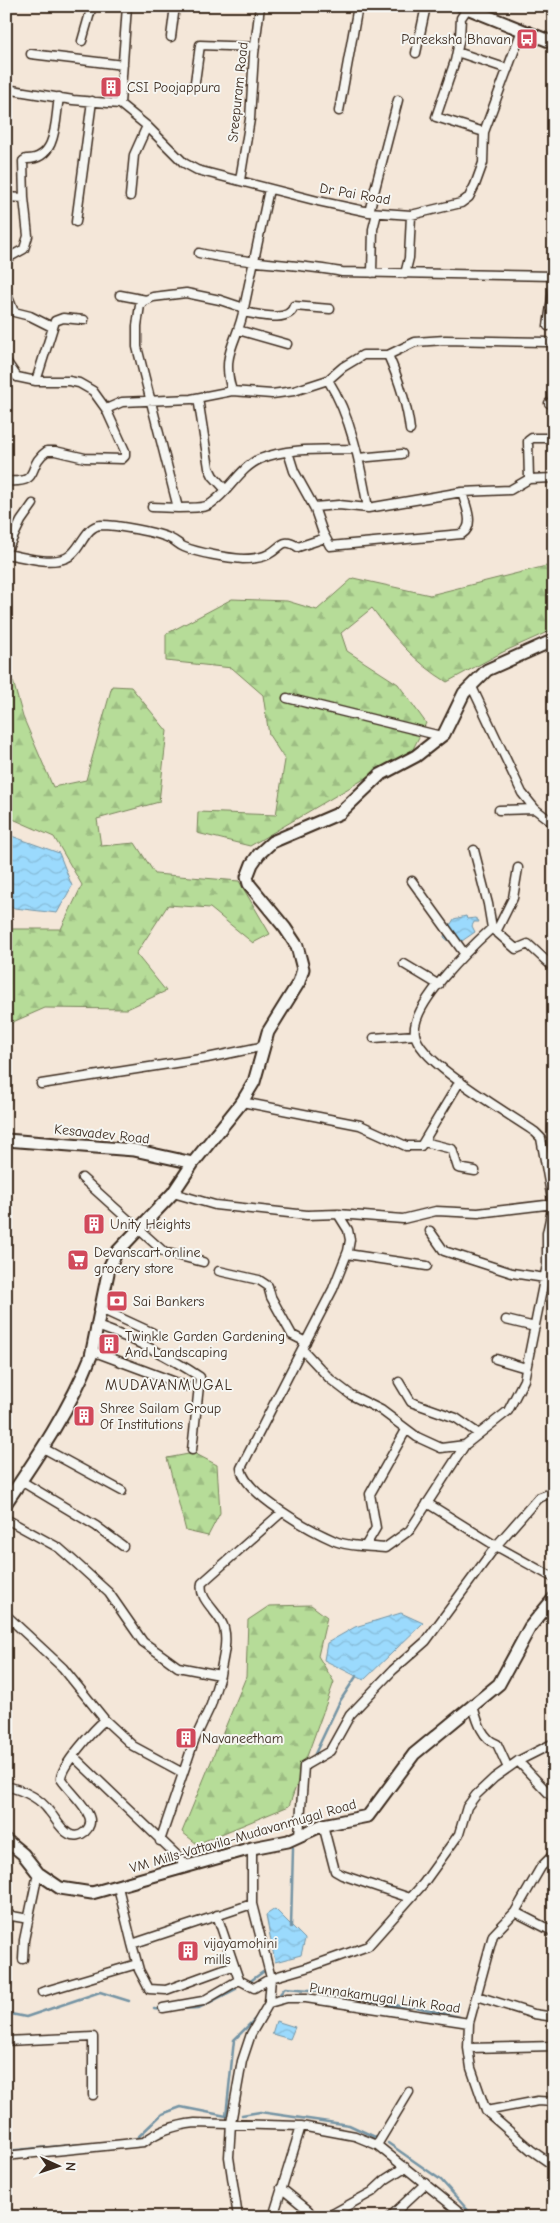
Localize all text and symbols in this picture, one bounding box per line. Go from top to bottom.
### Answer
bus stop icon: Pareeksha Bhavan [515,27,539,51]
place label: Pareeksha Bhavan [401,31,511,48]
street label: Sreepuram Road [224,41,252,143]
building icon: CSI Poojappura [99,75,123,99]
place label: CSI Poojappura [127,79,221,96]
street label: Dr Pai Road [318,179,392,209]
street label: Kesavadev Road [53,1121,151,1147]
building icon: Unity Heights [82,1212,106,1236]
place label: Unity Heights [110,1216,191,1233]
place label: Devanscart online grocery store [94,1244,201,1277]
supermarket icon: Devanscart online grocery store [66,1248,90,1272]
bank icon: Sai Bankers [105,1289,129,1313]
place label: Sai Bankers [133,1293,205,1310]
place label: Twinkle Garden Gardening And Landscaping [125,1328,285,1361]
building icon: Twinkle Garden Gardening And Landscaping [97,1332,121,1356]
district label: MUDAVANMUGAL [105,1376,233,1394]
place label: Shree Sailam Group Of Institutions [100,1400,221,1433]
building icon: Shree Sailam Group Of Institutions [72,1404,96,1428]
building icon: Navaneetham [174,1726,198,1750]
place label: Navaneetham [202,1730,283,1747]
street label: VM Mills-Vattavila-Mudavanmugal Road [128,1795,358,1877]
place label: vijayamohini mills [203,1935,277,1968]
building icon: vijayamohini mills [176,1939,200,1963]
street label: Punnakamugal Link Road [308,1979,462,2017]
north arrow [32,2140,82,2190]
text: N [62,2162,79,2172]

